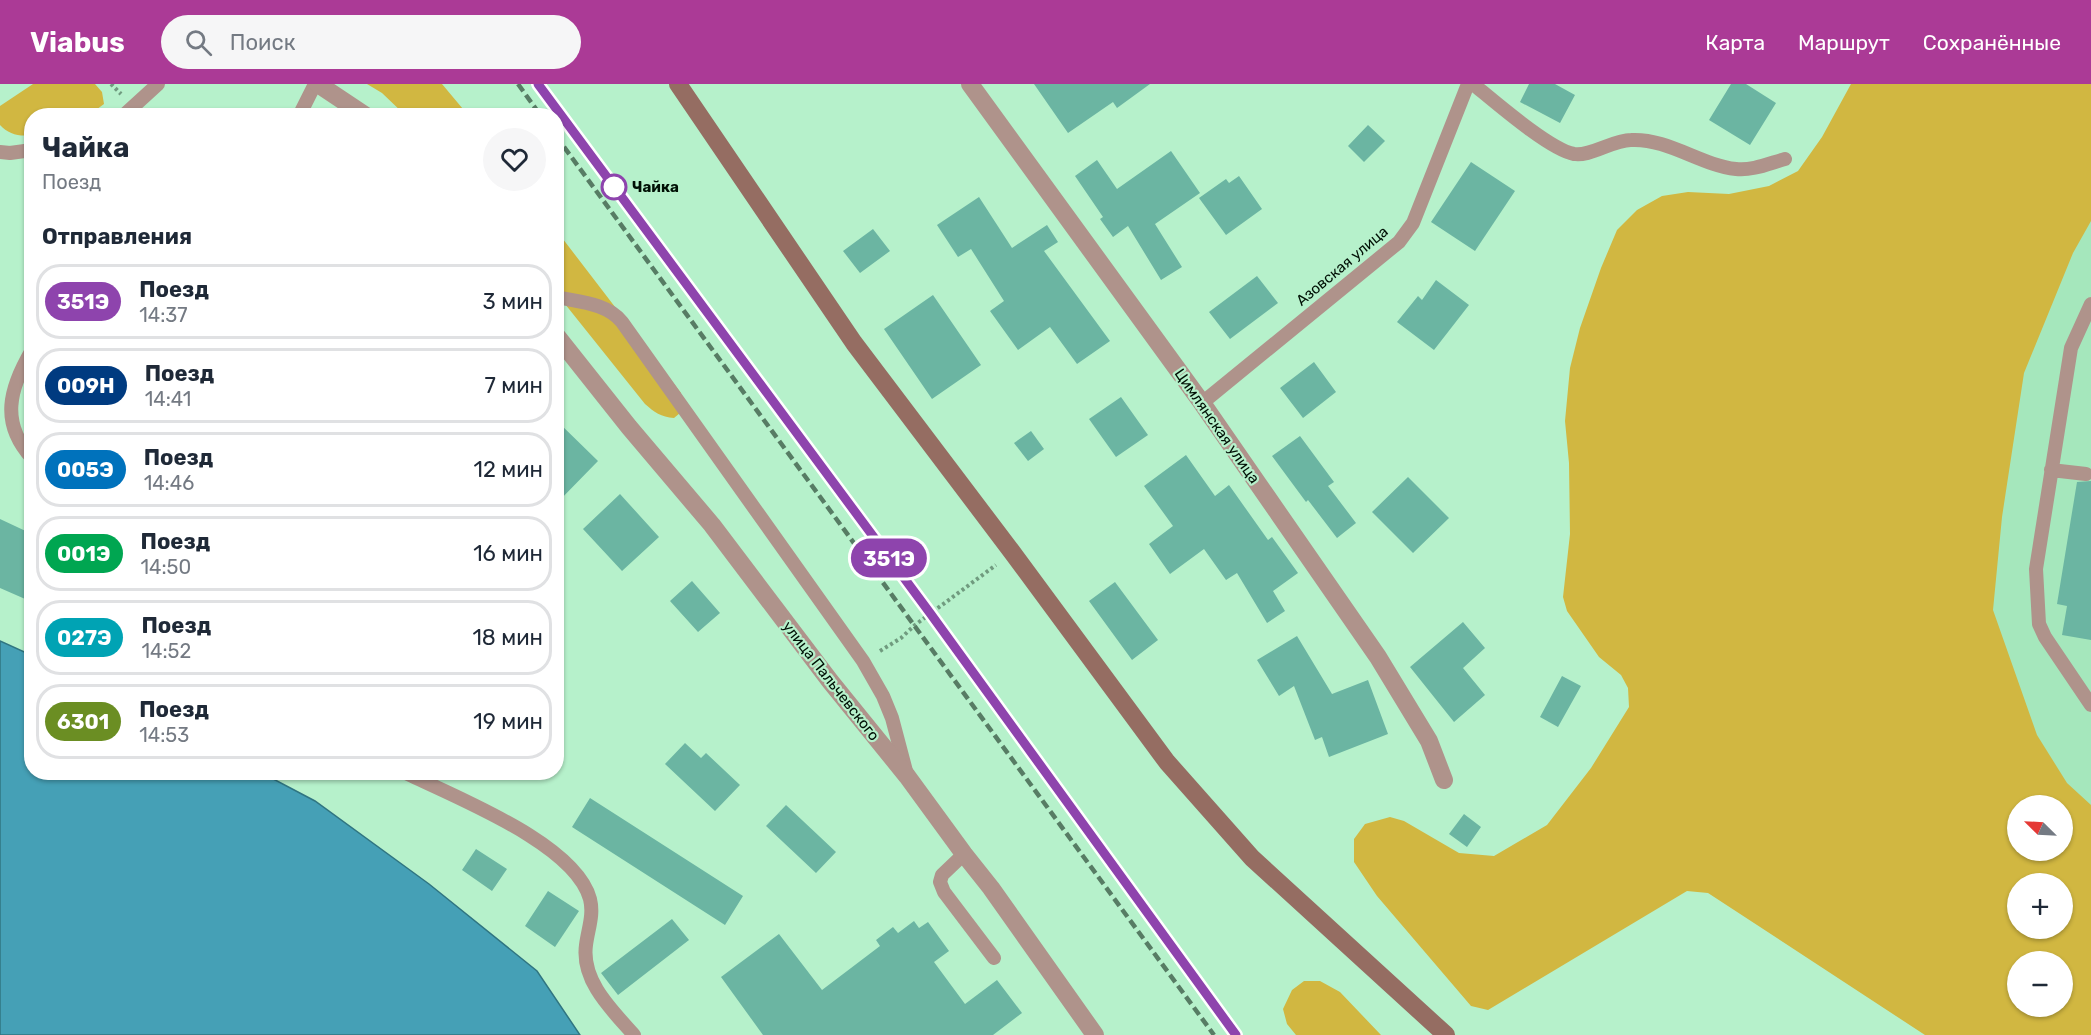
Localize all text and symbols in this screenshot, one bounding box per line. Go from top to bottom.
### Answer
search box [161,15,581,69]
text: Viabus [30,26,125,59]
icon: search [182,26,215,59]
text: Поиск [230,29,295,56]
text: Карта [1705,30,1765,55]
text: Маршрут [1798,30,1890,55]
text: Сохранённые [1923,30,2061,55]
button: heart [483,128,546,191]
text: Чайка [42,131,129,164]
text: Поезд [42,170,101,194]
marker: Чайка [601,174,627,200]
place label: Чайка [632,178,679,196]
street label: Азовская улица [1292,222,1392,310]
text: Отправления [42,223,192,250]
text: Поезд [139,276,209,303]
text: 3 мин [483,288,543,315]
text: 351Э [57,289,109,314]
text: 14:37 [139,303,188,327]
text: Поезд [145,360,214,387]
street label: Цимлянская улица [1171,365,1263,487]
text: 7 мин [485,372,543,399]
text: 009Н [57,373,115,398]
text: 14:41 [145,387,191,411]
text: Поезд [144,444,213,471]
text: 12 мин [473,456,543,483]
text: 005Э [57,457,114,482]
text: 14:46 [144,471,194,495]
text: Поезд [141,528,210,555]
line badge: 351Э [847,538,931,578]
text: 16 мин [473,540,543,567]
text: 001Э [57,541,111,566]
text: 351Э [863,546,915,571]
text: 14:50 [141,555,191,579]
text: Поезд [141,612,211,639]
street label: улица Пальчевского [779,618,883,744]
text: 18 мин [472,624,543,651]
text: 027Э [57,625,111,650]
text: 14:52 [141,639,191,663]
text: Поезд [139,696,209,723]
text: 19 мин [473,708,543,735]
text: 6301 [57,709,109,734]
text: 14:53 [139,723,189,747]
north arrow [2007,795,2073,861]
map controls [2007,795,2073,1017]
button: + [2007,873,2073,939]
button: − [2007,951,2073,1017]

